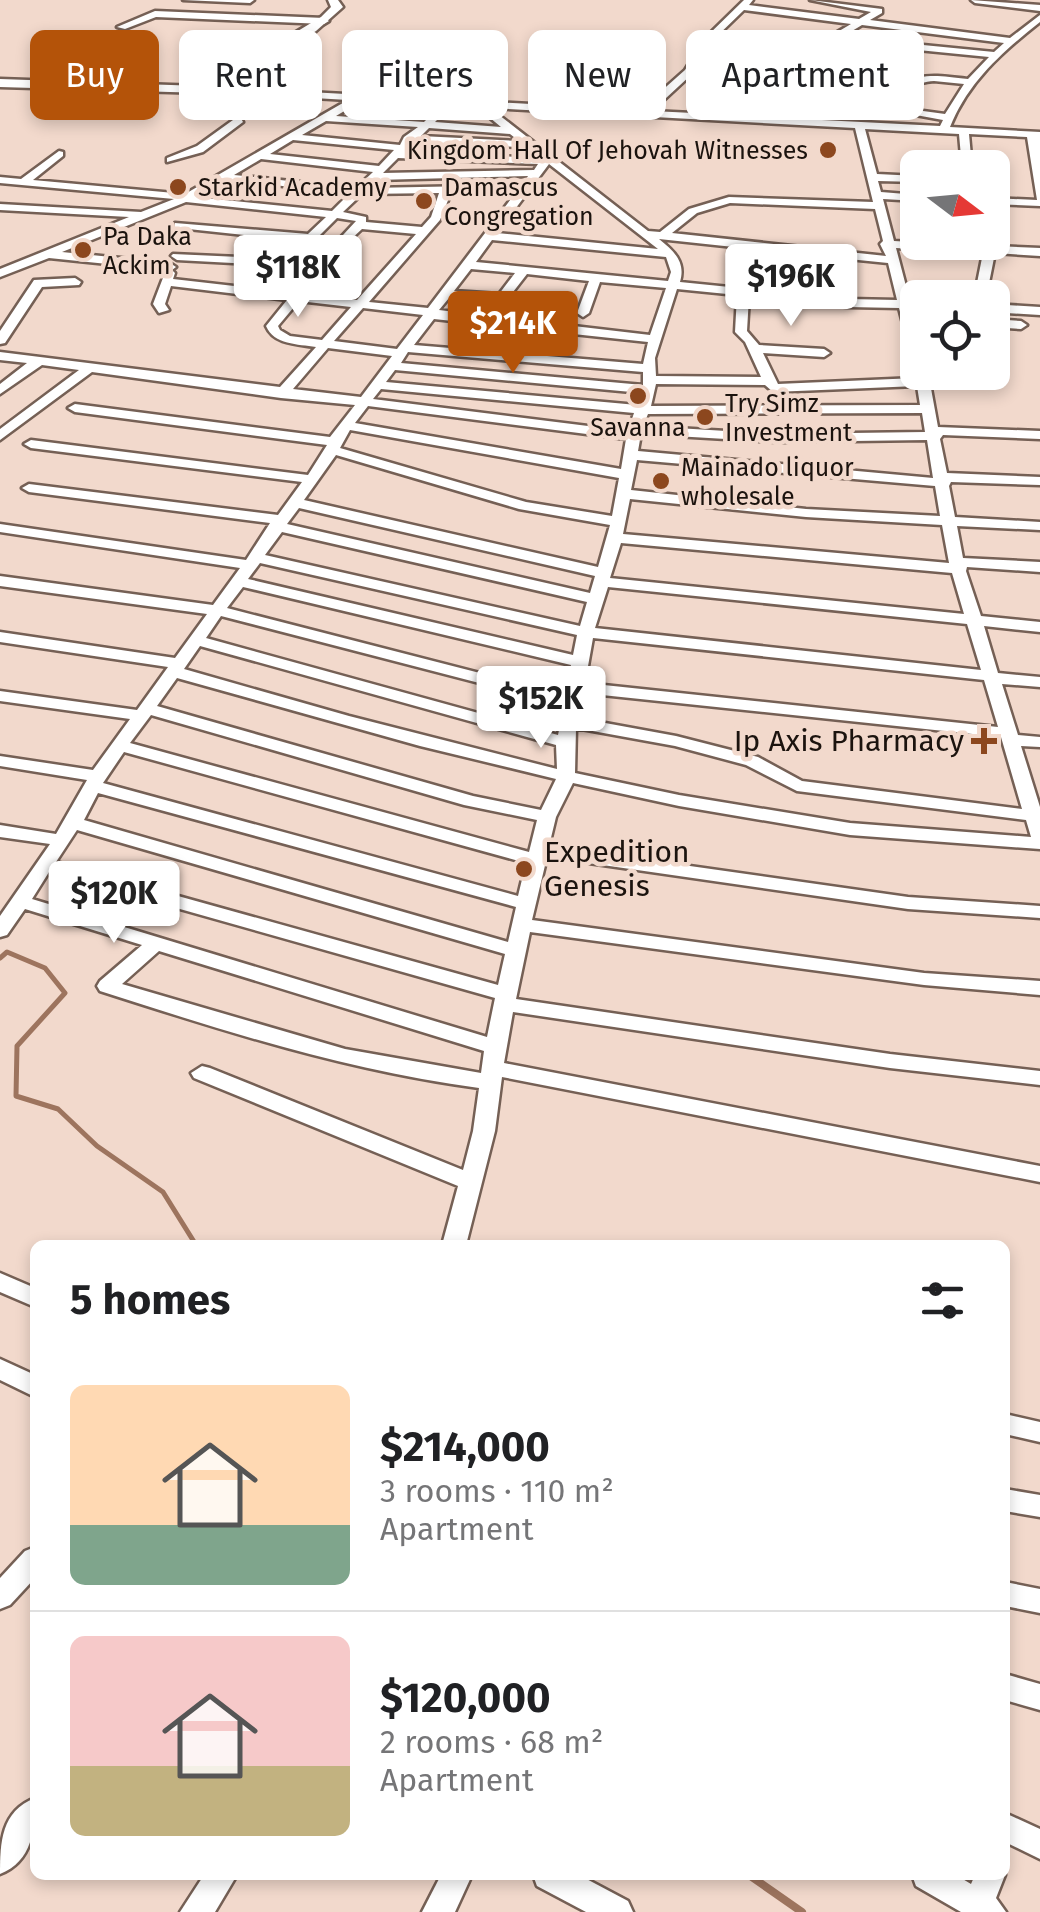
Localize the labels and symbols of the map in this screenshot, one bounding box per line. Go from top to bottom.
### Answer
place label: Kingdom Hall Of Jehovah Witnesses [407,136,808,166]
marker: Kingdom Hall Of Jehovah Witnesses [817,139,839,161]
north arrow [900,150,1010,260]
place label: Starkid Academy [198,173,388,203]
place label: Damascus Congregation [444,173,594,232]
marker: Starkid Academy [167,176,189,198]
marker: Damascus Congregation [413,190,435,212]
place label: Pa Daka Ackim [103,222,192,281]
pin: $118K [228,235,368,320]
marker: Pa Daka Ackim [72,239,94,261]
pin: $196K [721,244,861,329]
pin: $214K [443,291,583,376]
marker: Savanna [627,385,649,407]
place label: Try Simz Investment [725,389,853,448]
marker: Try Simz Investment [694,406,716,428]
place label: Savanna [590,413,686,443]
place label: Mainado liquor wholesale [681,453,854,512]
marker: Mainado liquor wholesale [650,470,672,492]
pin: $152K [471,666,611,751]
place label: Ip Axis Pharmacy [734,723,964,759]
marker: Ip Axis Pharmacy [973,730,995,752]
place label: Expedition Genesis [544,834,690,904]
marker: Expedition Genesis [513,858,535,880]
pin: $120K [44,861,184,946]

